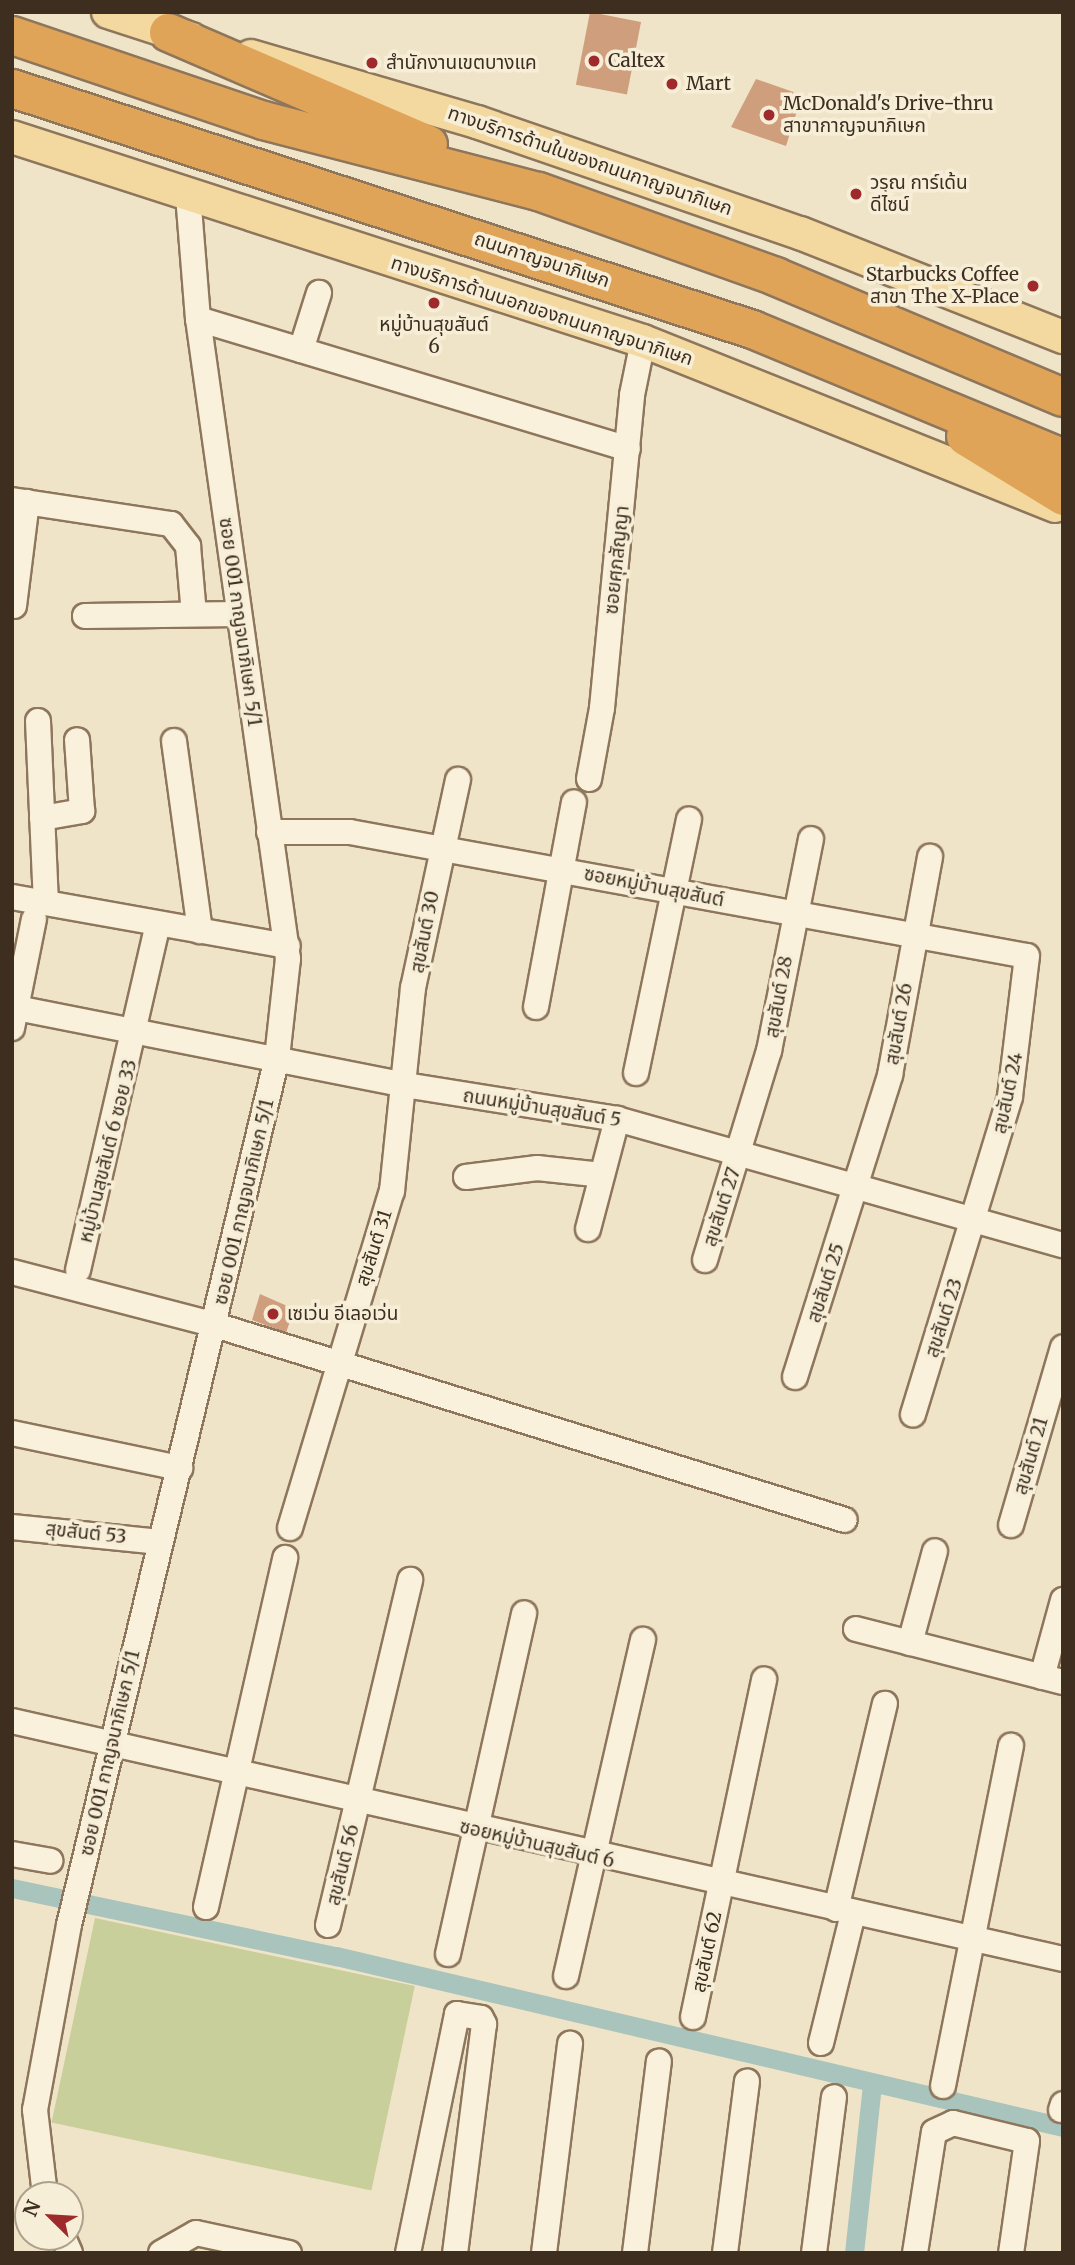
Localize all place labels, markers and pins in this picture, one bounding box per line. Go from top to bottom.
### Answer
place label: Caltex [608,50,665,72]
place label: สำนักงานเขตบางแค [386,52,537,74]
marker: Caltex [586,53,602,69]
marker: สำนักงานเขตบางแค [364,55,380,71]
place label: Mart [686,73,731,95]
marker: Mart [664,76,680,92]
place label: McDonald's Drive-thru สาขากาญจนาภิเษก [783,93,994,137]
marker: McDonald's Drive-thru สาขากาญจนาภิเษก [761,107,777,123]
place label: วรุณ การ์เด้น ดีไซน์ [870,172,968,216]
marker: วรุณ การ์เด้น ดีไซน์ [848,186,864,202]
place label: Starbucks Coffee สาขา The X-Place [866,264,1019,308]
marker: Starbucks Coffee สาขา The X-Place [1025,278,1041,294]
marker: หมู่บ้านสุขสันต์ 6 [426,295,442,311]
place label: หมู่บ้านสุขสันต์ 6 [379,314,489,358]
place label: เซเว่น อีเลอเว่น [287,1303,398,1325]
marker: เซเว่น อีเลอเว่น [265,1306,281,1322]

